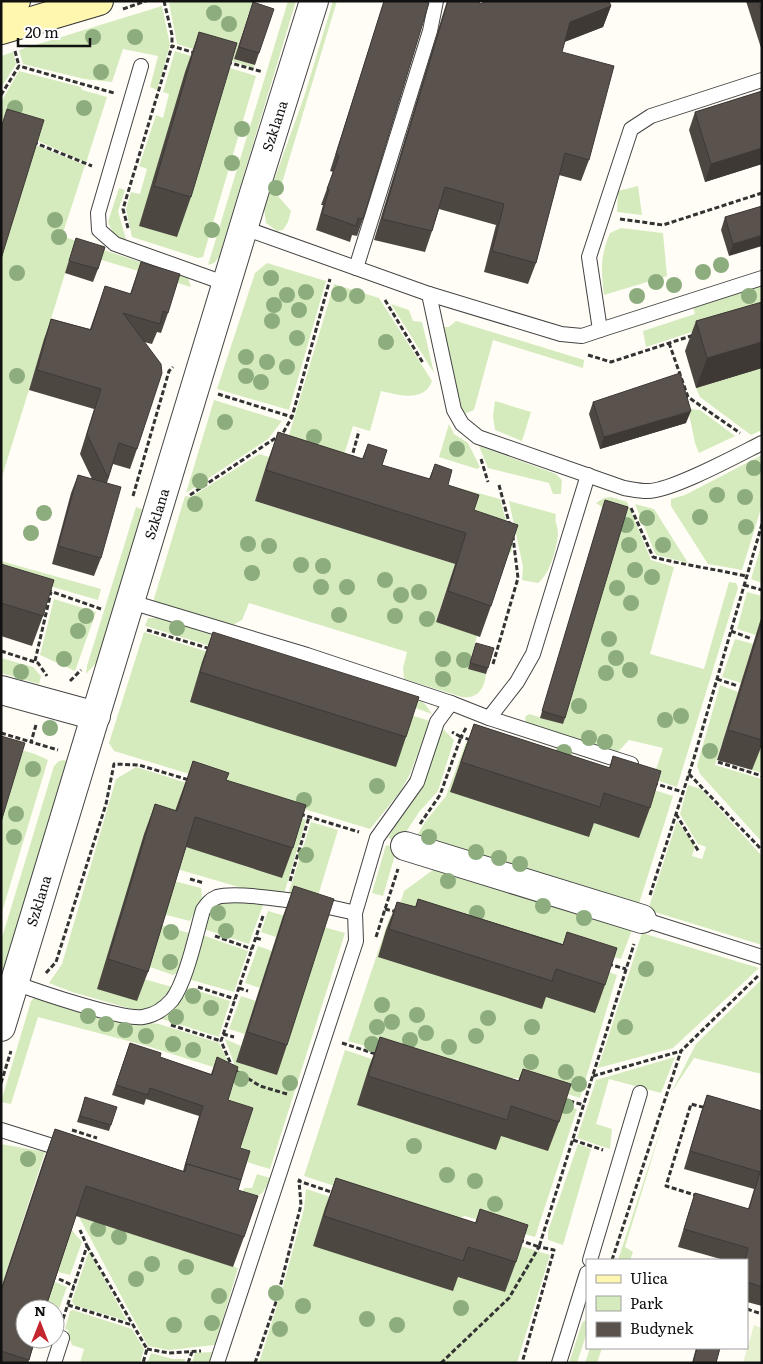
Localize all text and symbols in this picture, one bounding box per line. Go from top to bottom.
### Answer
scale bar [18,15,90,47]
text: 20 m [25,20,59,43]
street label: Szklana [256,97,292,154]
street label: Szklana [139,485,173,542]
street label: Szklana [21,872,55,929]
legend [586,1259,748,1349]
text: Ulica [630,1266,669,1289]
text: Park [630,1291,664,1314]
north arrow [15,1299,65,1349]
text: N [34,1300,46,1320]
text: Budynek [630,1316,694,1339]

